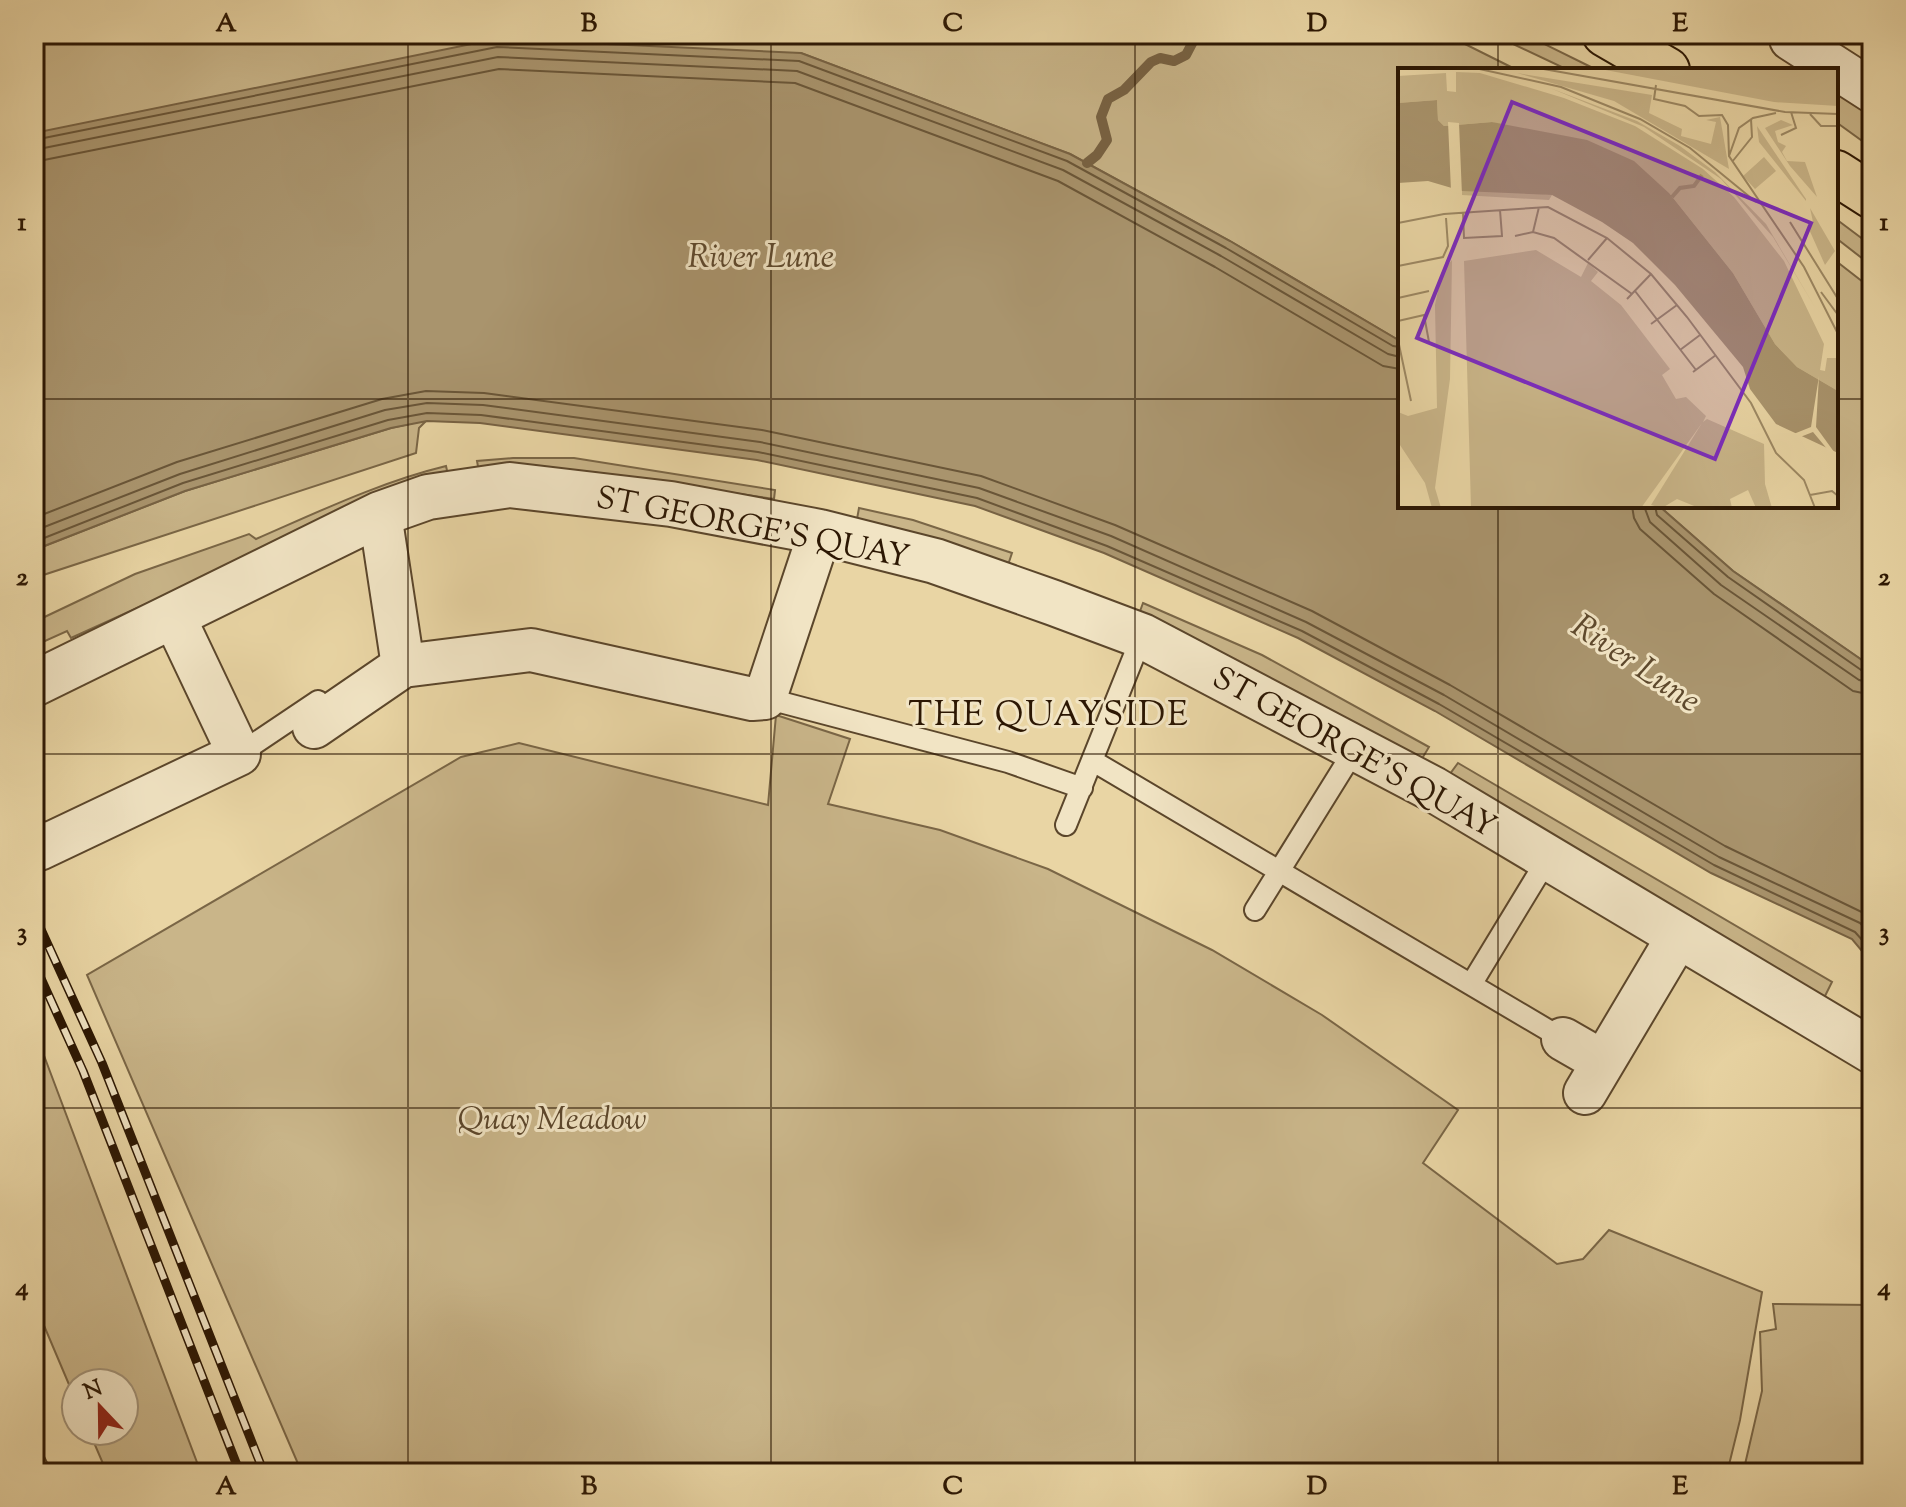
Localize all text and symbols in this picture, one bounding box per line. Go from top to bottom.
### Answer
text: A [215,6,237,43]
text: B [581,6,598,43]
text: C [943,6,963,43]
text: D [1307,6,1327,43]
text: E [1672,6,1688,43]
inset map [1398,68,1838,508]
text: 1 [18,205,27,242]
text: 1 [1880,205,1889,242]
water label: River Lune [688,234,834,283]
street label: ST GEORGE'S QUAY [592,476,913,582]
text: 2 [16,560,29,597]
text: 2 [1878,560,1891,597]
water label: River Lune [1561,604,1709,726]
street label: ST GEORGE'S QUAY [1203,656,1504,851]
district label: THE QUAYSIDE [908,692,1190,741]
text: 3 [17,915,27,952]
text: 3 [1879,915,1889,952]
park label: Quay Meadow [458,1098,646,1144]
text: 4 [14,1270,29,1307]
text: 4 [1876,1270,1891,1307]
north arrow [60,1367,140,1447]
text: N [79,1373,108,1409]
text: A [215,1469,237,1506]
text: B [581,1469,598,1506]
text: C [943,1469,963,1506]
text: D [1307,1469,1327,1506]
text: E [1672,1469,1688,1506]

